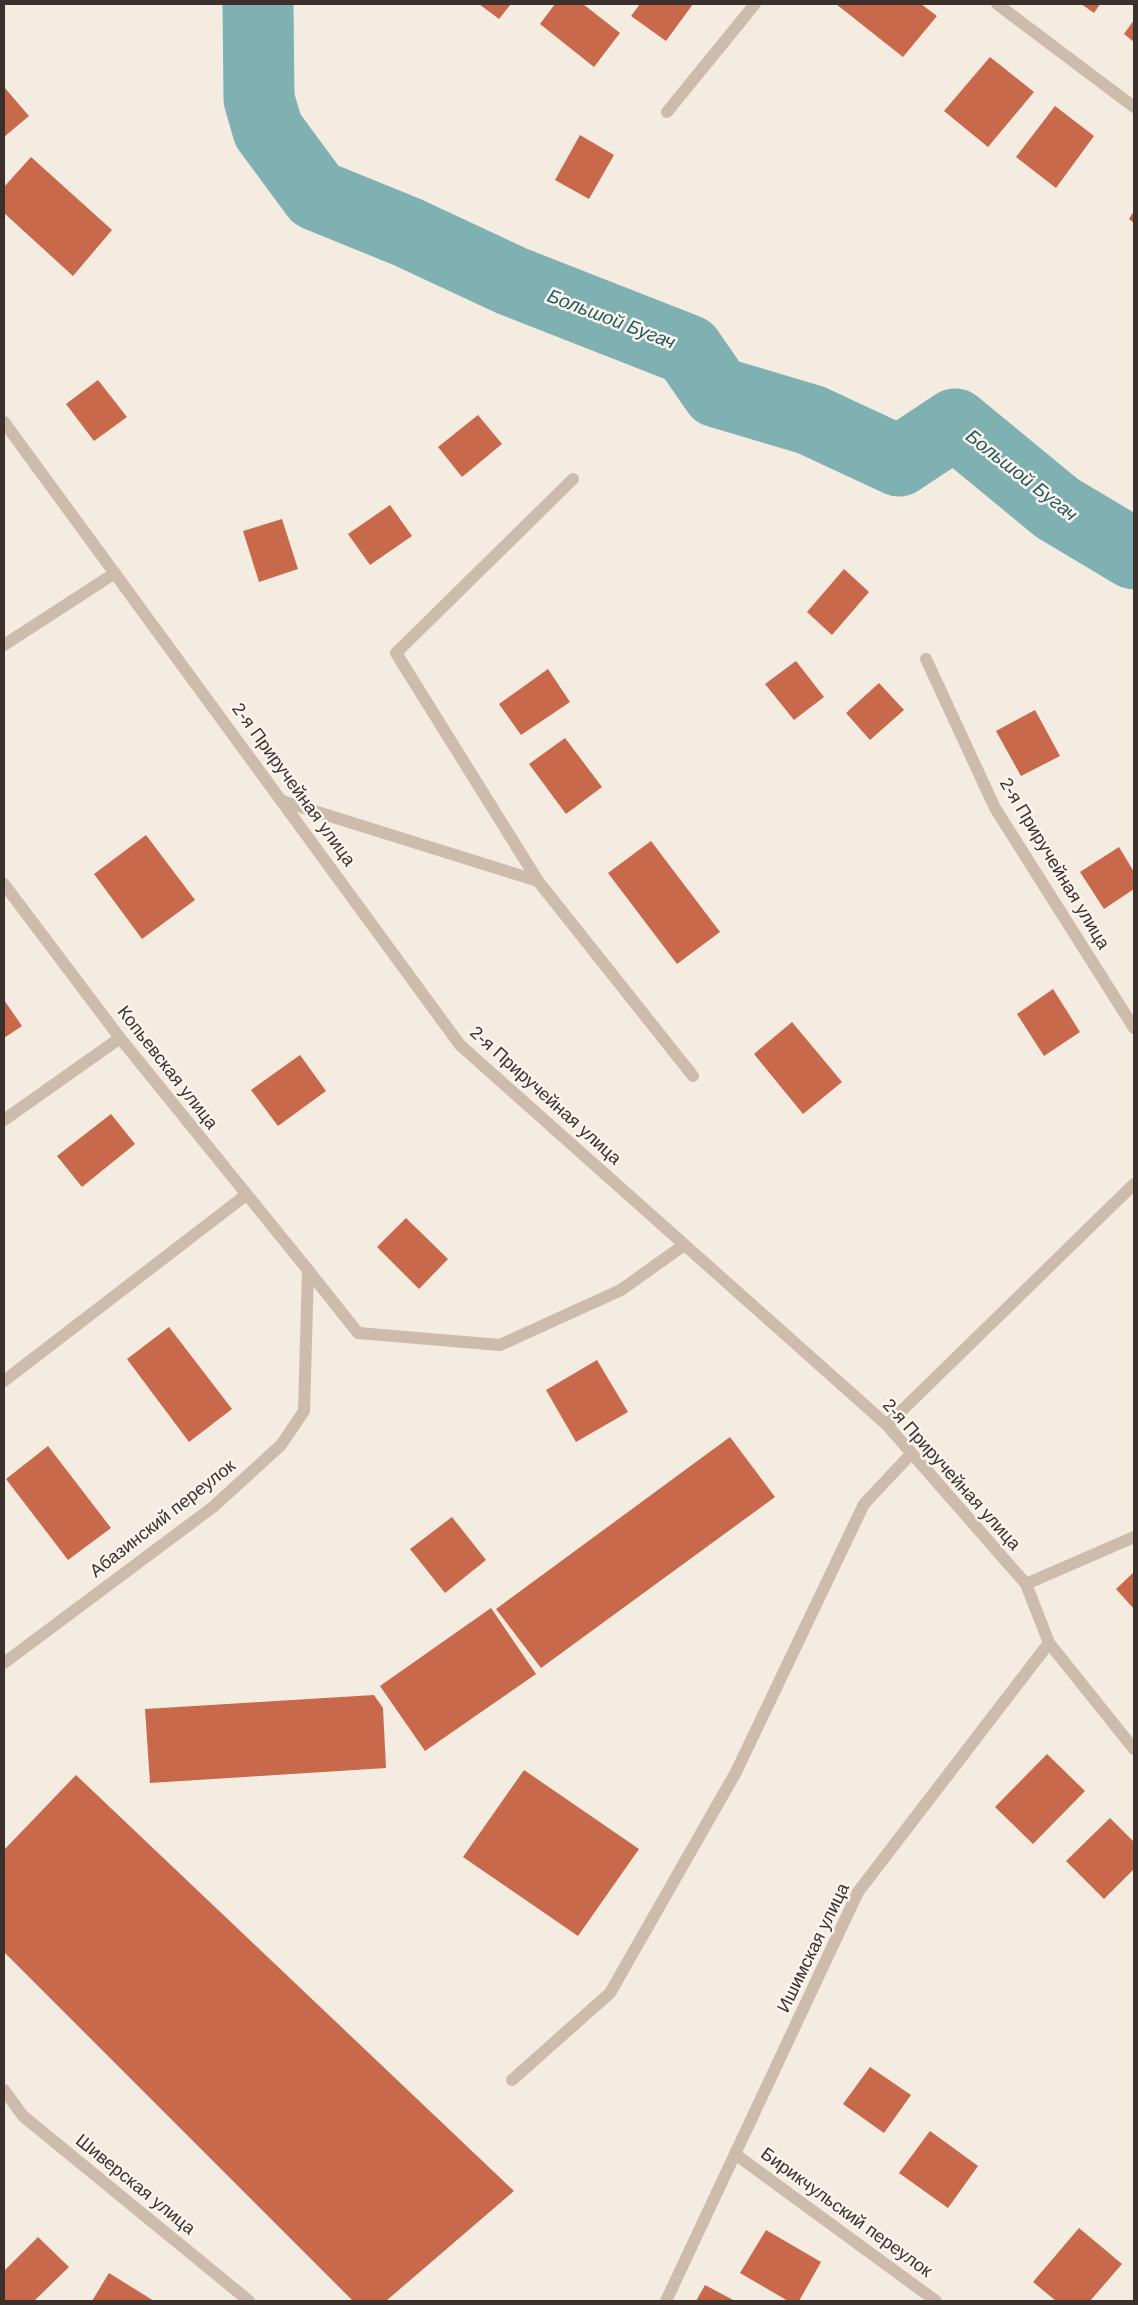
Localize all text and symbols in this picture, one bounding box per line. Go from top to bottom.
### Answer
water label: Большой Бугач [544,285,678,355]
water label: Большой Бугач [961,425,1081,527]
street label: 2-я Приручейная улица [227,699,359,871]
street label: 2-я Приручейная улица [994,774,1114,954]
street label: Копьевская улица [112,1002,222,1134]
street label: 2-я Приручейная улица [465,1022,625,1170]
street label: 2-я Приручейная улица [877,1395,1025,1555]
street label: Абазинский переулок [86,1455,240,1583]
street label: Ишимская улица [773,1880,855,2016]
street label: Шиверская улица [71,2130,199,2240]
street label: Бирикчульский переулок [756,2144,936,2282]

